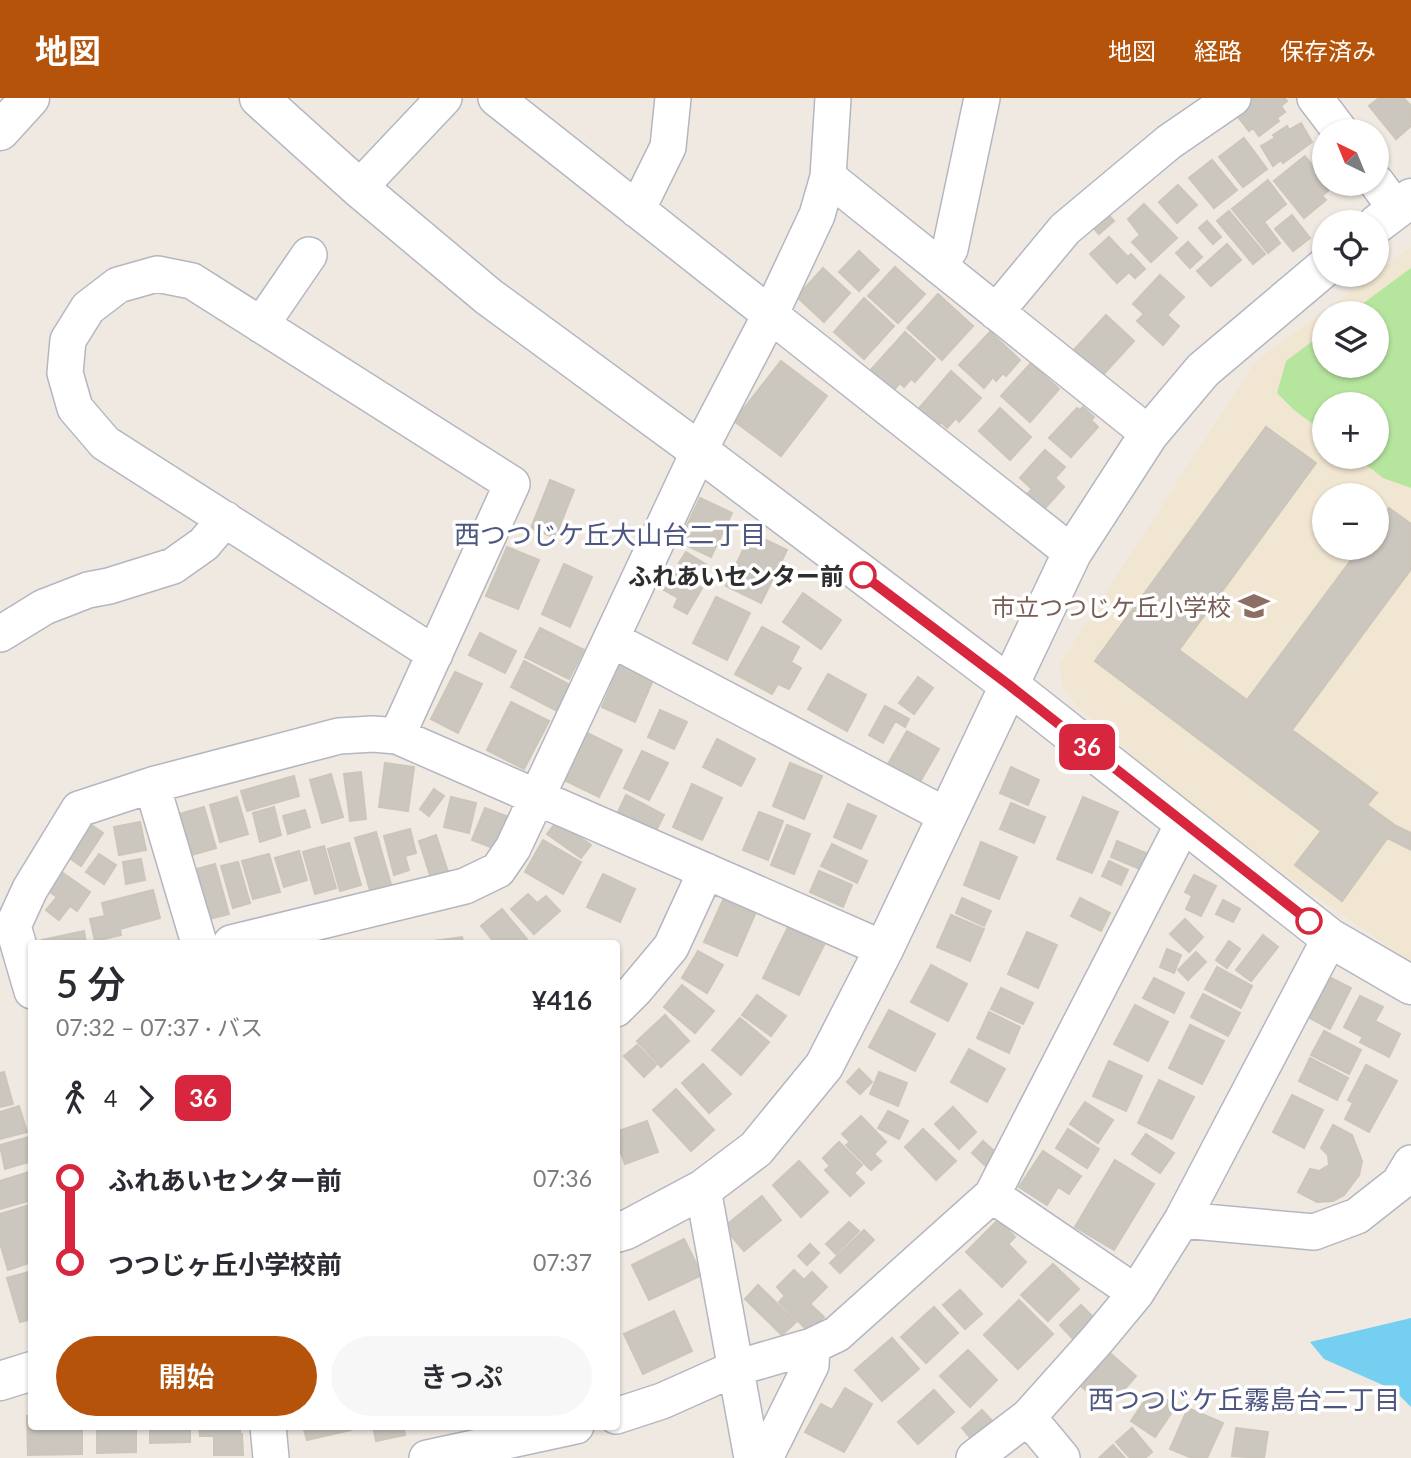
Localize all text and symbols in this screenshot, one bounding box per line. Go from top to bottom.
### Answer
text: 地図 [35,30,101,70]
text: 地図 [1108,36,1156,65]
text: 経路 [1194,36,1242,65]
text: 保存済み [1280,36,1376,65]
north arrow [1312,119,1390,196]
map controls [1312,119,1389,560]
button: locate [1312,210,1389,287]
button: layers [1312,301,1389,378]
button: + [1312,392,1389,469]
button: − [1312,483,1389,560]
district label: 西つつじケ丘大山台二丁目 [454,518,766,550]
place label: ふれあいセンター前 [628,561,844,590]
marker: ふれあいセンター前 [850,562,876,588]
school or university icon: 市立つつじケ丘小学校 [1237,589,1271,623]
place label: 市立つつじケ丘小学校 [991,592,1231,621]
line badge: 36 [1056,724,1118,770]
text: 36 [1073,732,1101,761]
unlabelled marker [1296,908,1322,934]
text: 5 分 [56,960,126,1006]
text: ¥416 [532,984,592,1016]
text: 07:32 – 07:37 · バス [56,1013,263,1041]
icon: walk [56,1079,94,1117]
icon: forward [127,1079,165,1117]
text: 36 [189,1083,217,1112]
text: 4 [104,1084,117,1112]
text: ふれあいセンター前 [108,1164,342,1196]
text: 07:36 [533,1164,592,1192]
text: つつじヶ丘小学校前 [108,1248,342,1280]
text: 07:37 [533,1248,592,1276]
button: 開始 [56,1336,317,1416]
button: きっぷ [331,1336,592,1416]
district label: 西つつじケ丘霧島台二丁目 [1088,1383,1400,1415]

